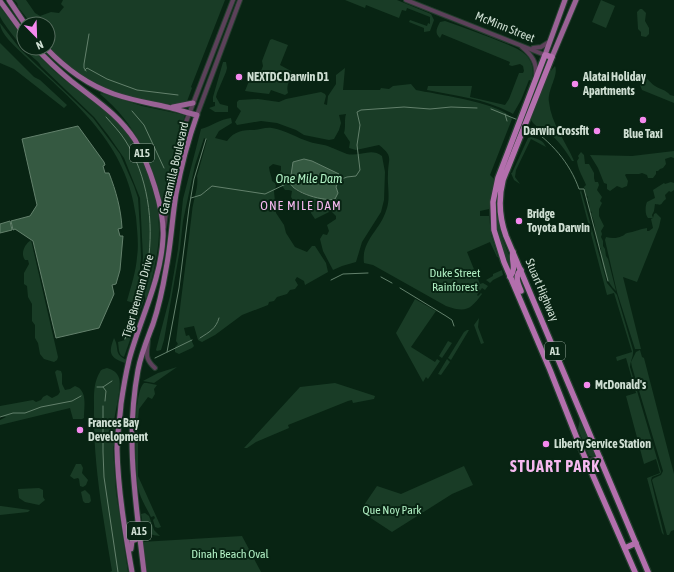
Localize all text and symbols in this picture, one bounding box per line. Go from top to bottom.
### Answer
street label: McMinn Street [473,9,537,45]
north arrow [16,16,56,56]
text: N [35,38,45,52]
place label: NEXTDC Darwin D1 [247,70,330,84]
place label: Alatai Holiday Apartments [582,70,646,98]
marker: NEXTDC Darwin D1 [234,72,244,82]
marker: Alatai Holiday Apartments [570,79,580,89]
marker: Blue Taxi [638,115,648,125]
street label: Garramilla Boulevard [157,120,191,216]
place label: Darwin Crossfit [523,124,590,138]
marker: Darwin Crossfit [592,126,602,136]
place label: Blue Taxi [623,127,663,141]
road number: A15 [130,144,154,162]
water label: One Mile Dam [276,171,343,186]
district label: ONE MILE DAM [260,198,342,213]
place label: Bridge Toyota Darwin [527,207,590,235]
marker: Bridge Toyota Darwin [514,216,524,226]
street label: Tiger Brennan Drive [119,253,157,339]
street label: Stuart Highway [523,257,561,323]
park label: Duke Street Rainforest [430,266,481,294]
road number: A1 [545,342,565,360]
place label: McDonald's [595,378,647,392]
marker: McDonald's [582,380,592,390]
place label: Frances Bay Development [88,416,149,444]
marker: Frances Bay Development [75,425,85,435]
place label: Liberty Service Station [554,437,651,451]
marker: Liberty Service Station [541,439,551,449]
district label: STUART PARK [510,457,600,475]
park label: Que Noy Park [362,503,422,517]
road number: A15 [127,522,151,540]
park label: Dinah Beach Oval [191,547,270,561]

